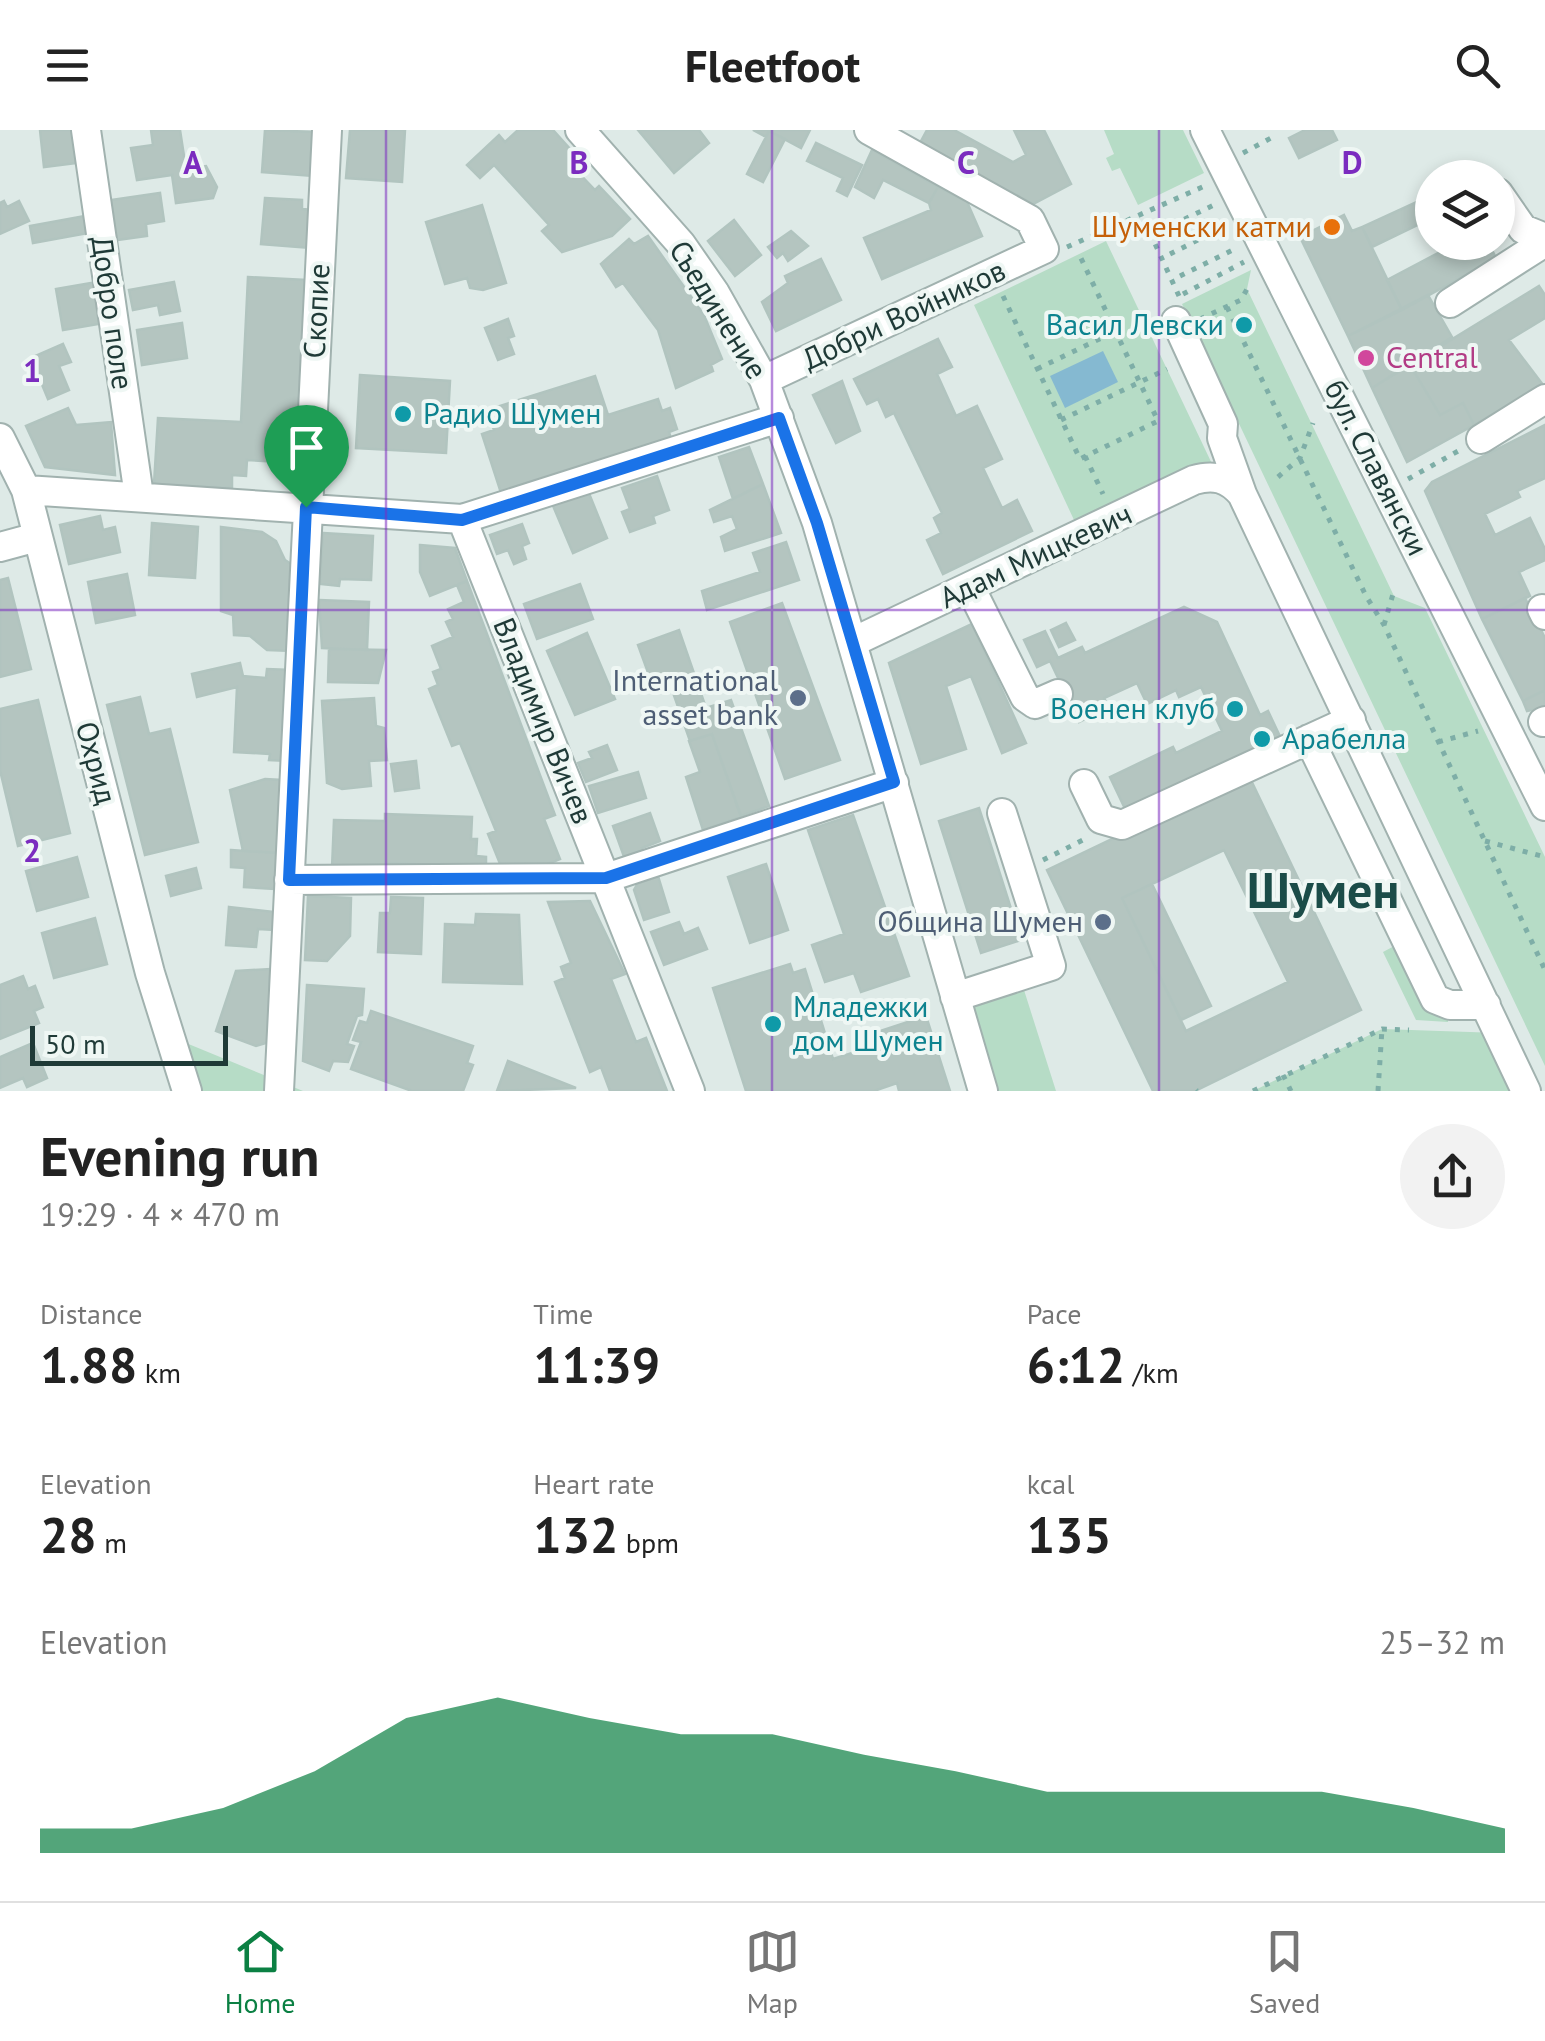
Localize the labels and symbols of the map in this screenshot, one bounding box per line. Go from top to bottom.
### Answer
text: A [183,141,203,183]
text: B [570,141,588,183]
text: C [957,141,975,183]
text: D [1342,141,1362,183]
place label: Шуменски катми [1092,206,1312,245]
marker: Шуменски катми [1321,216,1343,238]
street label: Съединение [661,233,777,386]
street label: Добро поле [83,234,144,392]
street label: Добри Войников [796,250,1011,378]
street label: Скопие [294,263,337,359]
place label: Васил Левски [1046,304,1224,343]
marker: Васил Левски [1233,314,1255,336]
place label: Central [1386,337,1478,376]
marker: Central [1355,347,1377,369]
text: 1 [23,349,41,391]
street label: бул. Славянски [1316,373,1438,562]
place label: Радио Шумен [423,393,601,432]
marker: Радио Шумен [392,403,414,425]
pin [264,405,349,508]
street label: Адам Мицкевич [933,493,1138,616]
street label: Владимир Вичев [485,612,603,829]
place label: International asset bank [612,660,779,733]
marker: International asset bank [787,687,809,709]
place label: Военен клуб [1050,688,1215,727]
marker: Военен клуб [1224,698,1246,720]
street label: Охрид [68,717,127,808]
place label: Арабелла [1282,718,1406,757]
marker: Арабелла [1251,728,1273,750]
text: 2 [23,829,41,871]
district label: Шумен [1247,857,1399,922]
place label: Община Шумен [877,901,1083,940]
marker: Община Шумен [1092,911,1114,933]
place label: Младежки дом Шумен [793,986,944,1059]
marker: Младежки дом Шумен [762,1013,784,1035]
scale bar [30,1021,228,1066]

